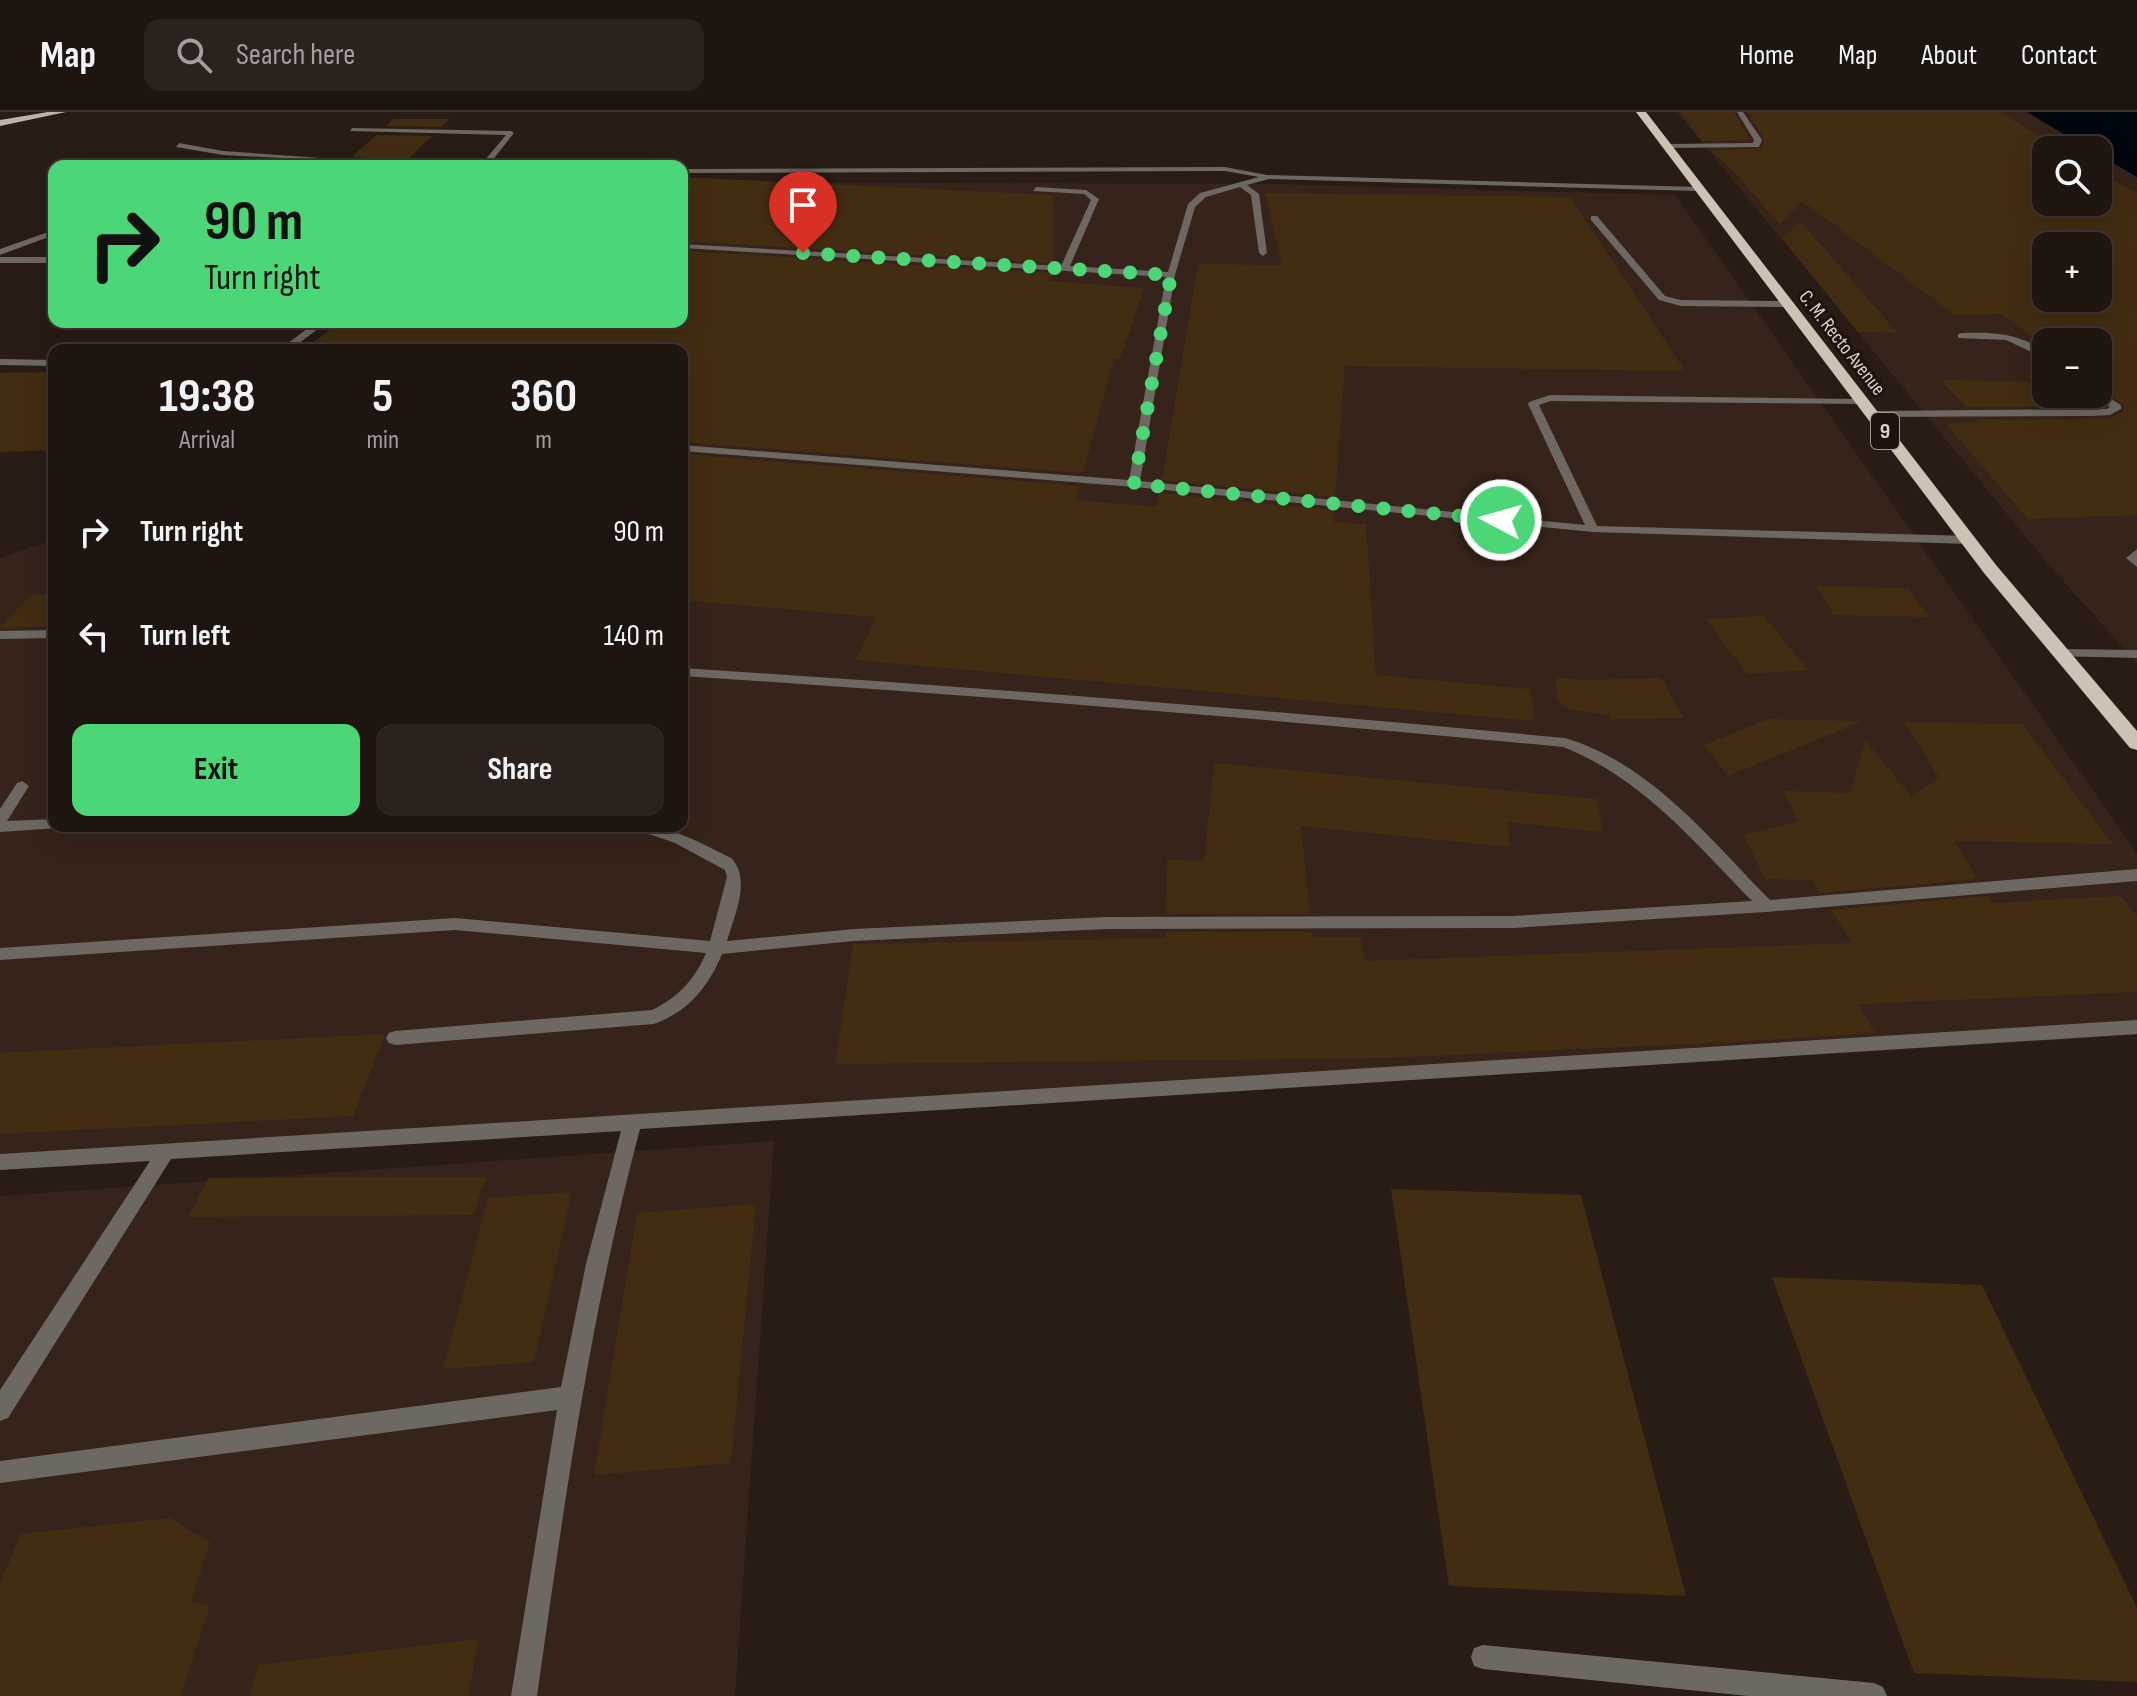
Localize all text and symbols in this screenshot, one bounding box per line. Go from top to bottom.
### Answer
search box [144,19,704,91]
text: Map [40,33,96,78]
icon: search [172,33,216,77]
text: Search here [236,37,355,73]
text: Home [1739,39,1794,72]
text: Map [1838,39,1877,72]
text: About [1921,39,1977,72]
text: Contact [2021,39,2097,72]
map controls [2032,136,2112,408]
button: search [2032,136,2112,216]
pin [769,171,837,253]
icon: arrive [781,183,825,227]
text: 90 m [204,189,303,256]
icon: right [72,192,176,296]
button: + [2032,232,2112,312]
text: Turn right [204,257,321,300]
street label: C. M. Recto Avenue [1794,286,1890,400]
button: − [2032,328,2112,408]
text: 19:38 [159,368,255,425]
text: 5 [372,368,393,425]
text: 360 [510,368,577,425]
road number: 9 [1871,413,1899,449]
text: Arrival [179,425,235,456]
text: min [366,425,399,456]
text: m [535,425,552,456]
position arrow [1459,478,1543,562]
icon: right [72,510,116,554]
text: Turn right [140,514,243,550]
text: 90 m [613,514,664,550]
icon: left [72,614,116,658]
text: Turn left [140,618,230,654]
text: 140 m [604,618,664,654]
button: Exit [72,724,360,816]
button: Share [376,724,664,816]

